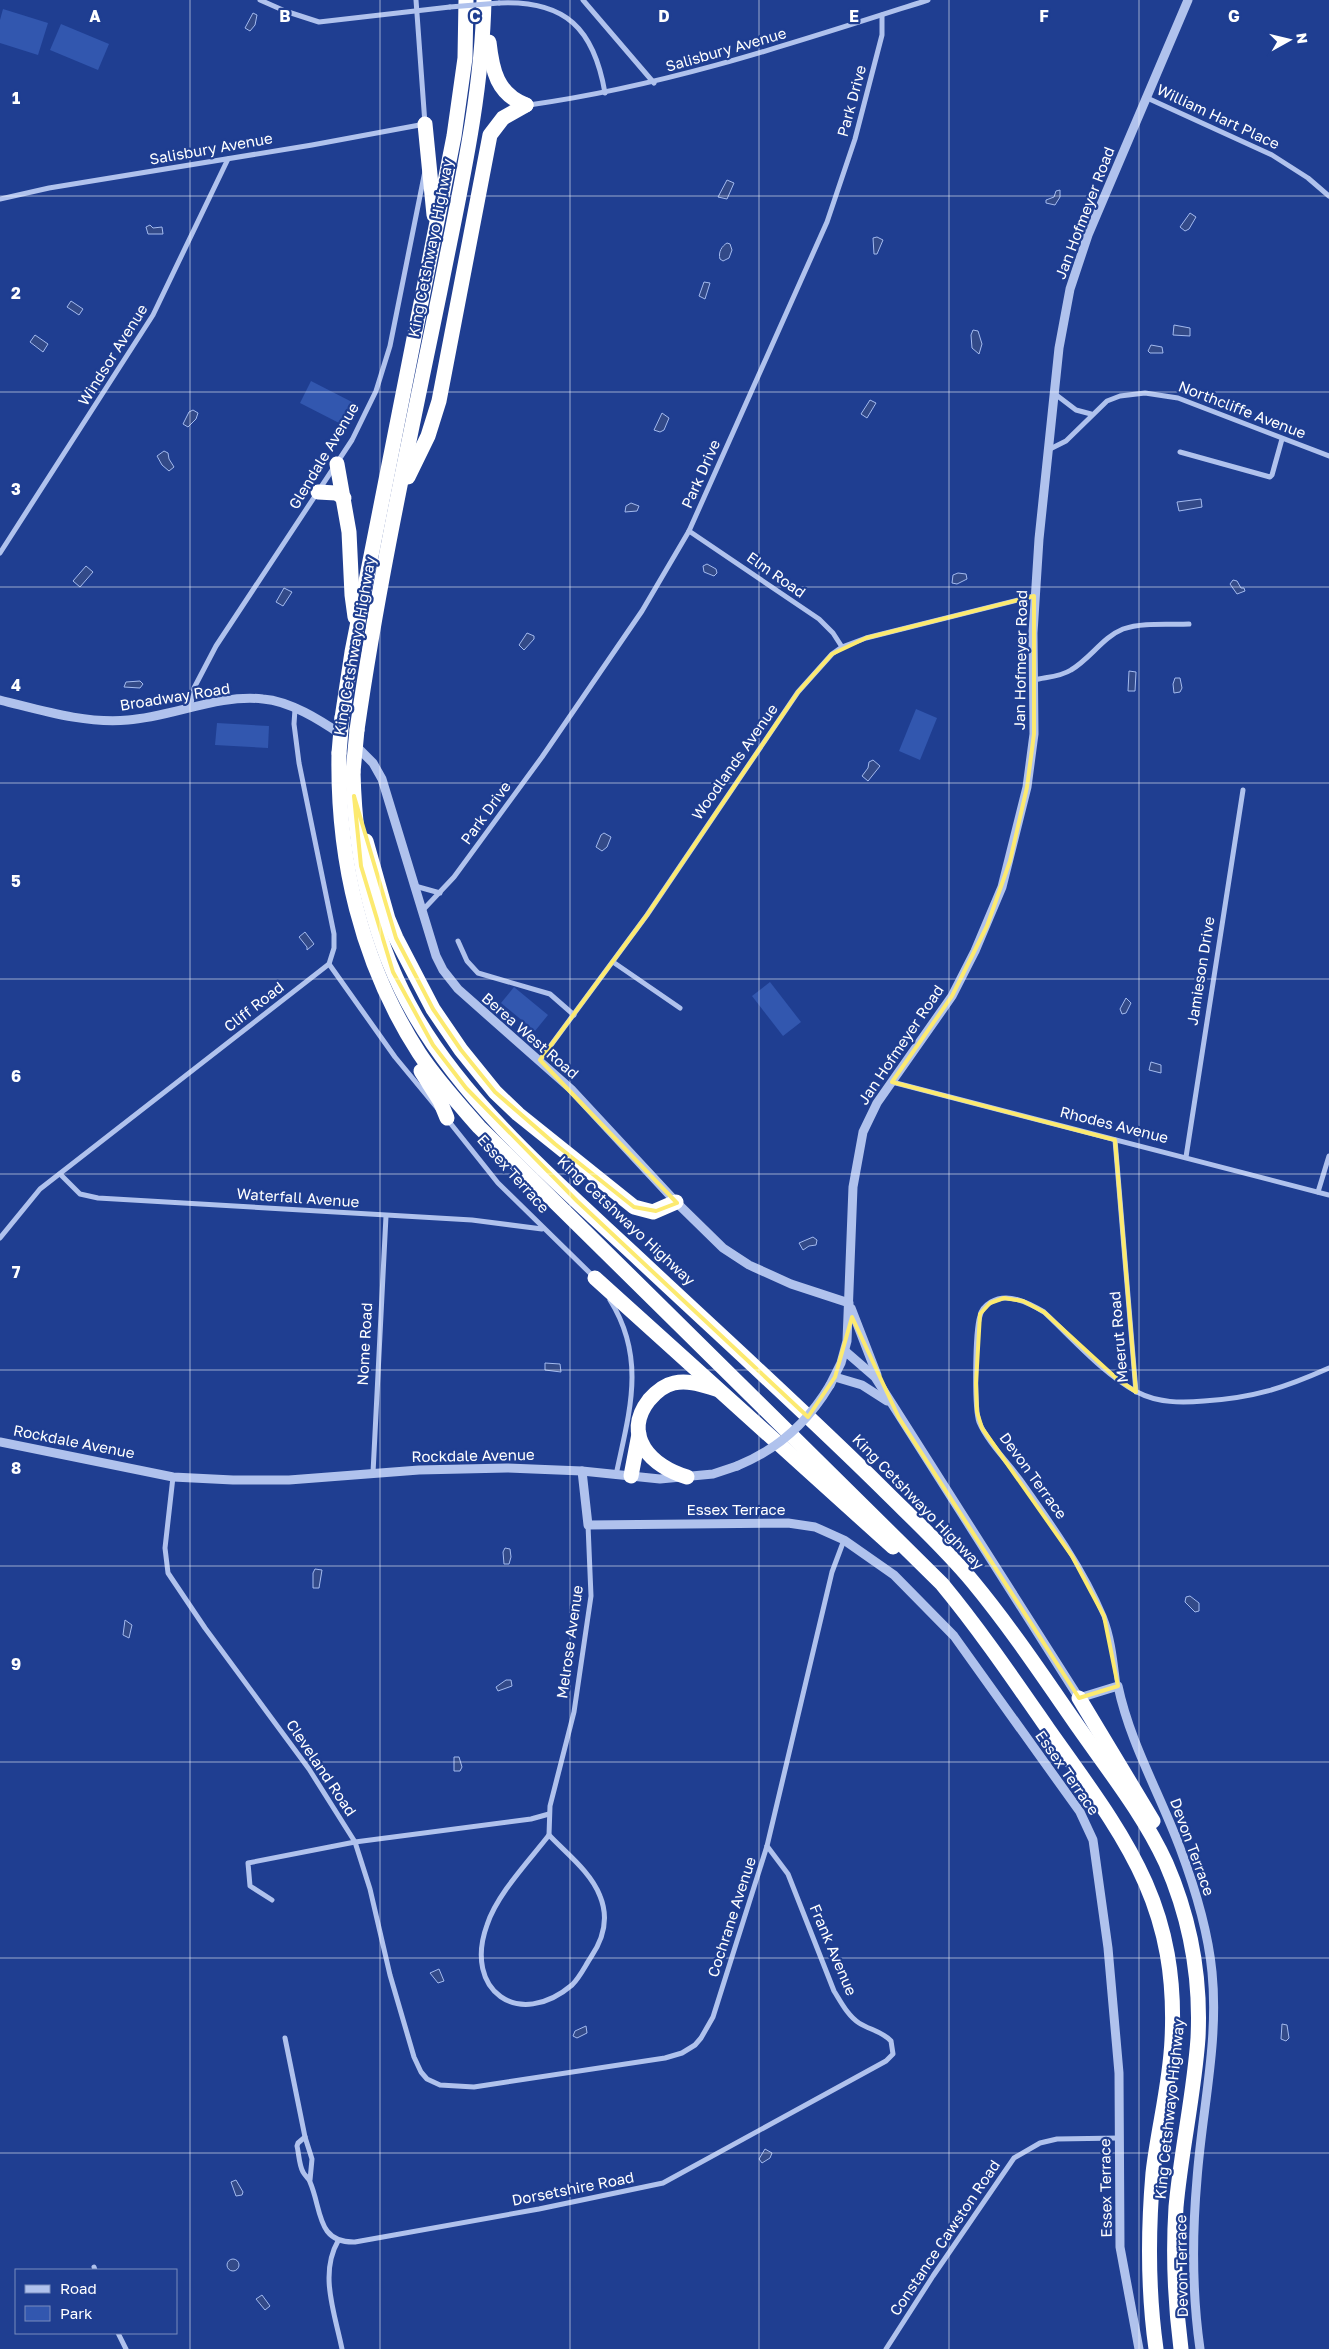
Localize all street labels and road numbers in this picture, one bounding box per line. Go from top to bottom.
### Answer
street label: Salisbury Avenue [663,23,788,75]
street label: Park Drive [833,63,869,139]
street label: William Hart Place [1154,80,1283,153]
street label: Salisbury Avenue [148,128,274,168]
street label: Jan Hofmeyer Road [1051,144,1118,281]
street label: King Cetshwayo Highway [404,156,456,339]
street label: Windsor Avenue [74,300,151,409]
street label: Northcliffe Avenue [1176,376,1309,442]
street label: Glendale Avenue [284,399,362,512]
street label: Park Drive [677,436,723,511]
street label: Elm Road [744,547,809,601]
street label: King Cetshwayo Highway [329,554,379,737]
street label: Jan Hofmeyer Road [1010,590,1030,730]
street label: Broadway Road [118,678,231,714]
street label: Woodlands Avenue [687,700,781,823]
street label: Park Drive [456,777,514,847]
street label: Jamieson Drive [1183,915,1218,1027]
street label: Cliff Road [220,977,287,1035]
street label: Jan Hofmeyer Road [853,981,947,1108]
street label: Berea West Road [479,988,583,1082]
street label: Rhodes Avenue [1058,1102,1171,1146]
street label: Essex Terrace [474,1131,554,1216]
street label: King Cetshwayo Highway [554,1152,700,1289]
street label: Waterfall Avenue [236,1184,360,1210]
street label: Meerut Road [1105,1291,1131,1384]
street label: Nome Road [353,1302,375,1386]
street label: Rockdale Avenue [12,1420,137,1462]
street label: Devon Terrace [996,1429,1071,1522]
street label: King Cetshwayo Highway [849,1430,989,1573]
street label: Rockdale Avenue [411,1445,535,1465]
street label: Essex Terrace [686,1500,786,1518]
street label: Melrose Avenue [552,1584,586,1700]
street label: Cleveland Road [283,1716,361,1819]
street label: Essex Terrace [1032,1727,1104,1818]
street label: Devon Terrace [1167,1795,1219,1898]
street label: Cochrane Avenue [703,1854,759,1979]
street label: Frank Avenue [807,1901,861,1998]
street label: King Cetshwayo Highway [1151,2017,1188,2200]
street label: Essex Terrace [1095,2138,1115,2238]
street label: Constance Cawston Road [885,2156,1003,2319]
street label: Dorsetshire Road [510,2167,635,2209]
street label: Devon Terrace [1171,2214,1191,2317]

